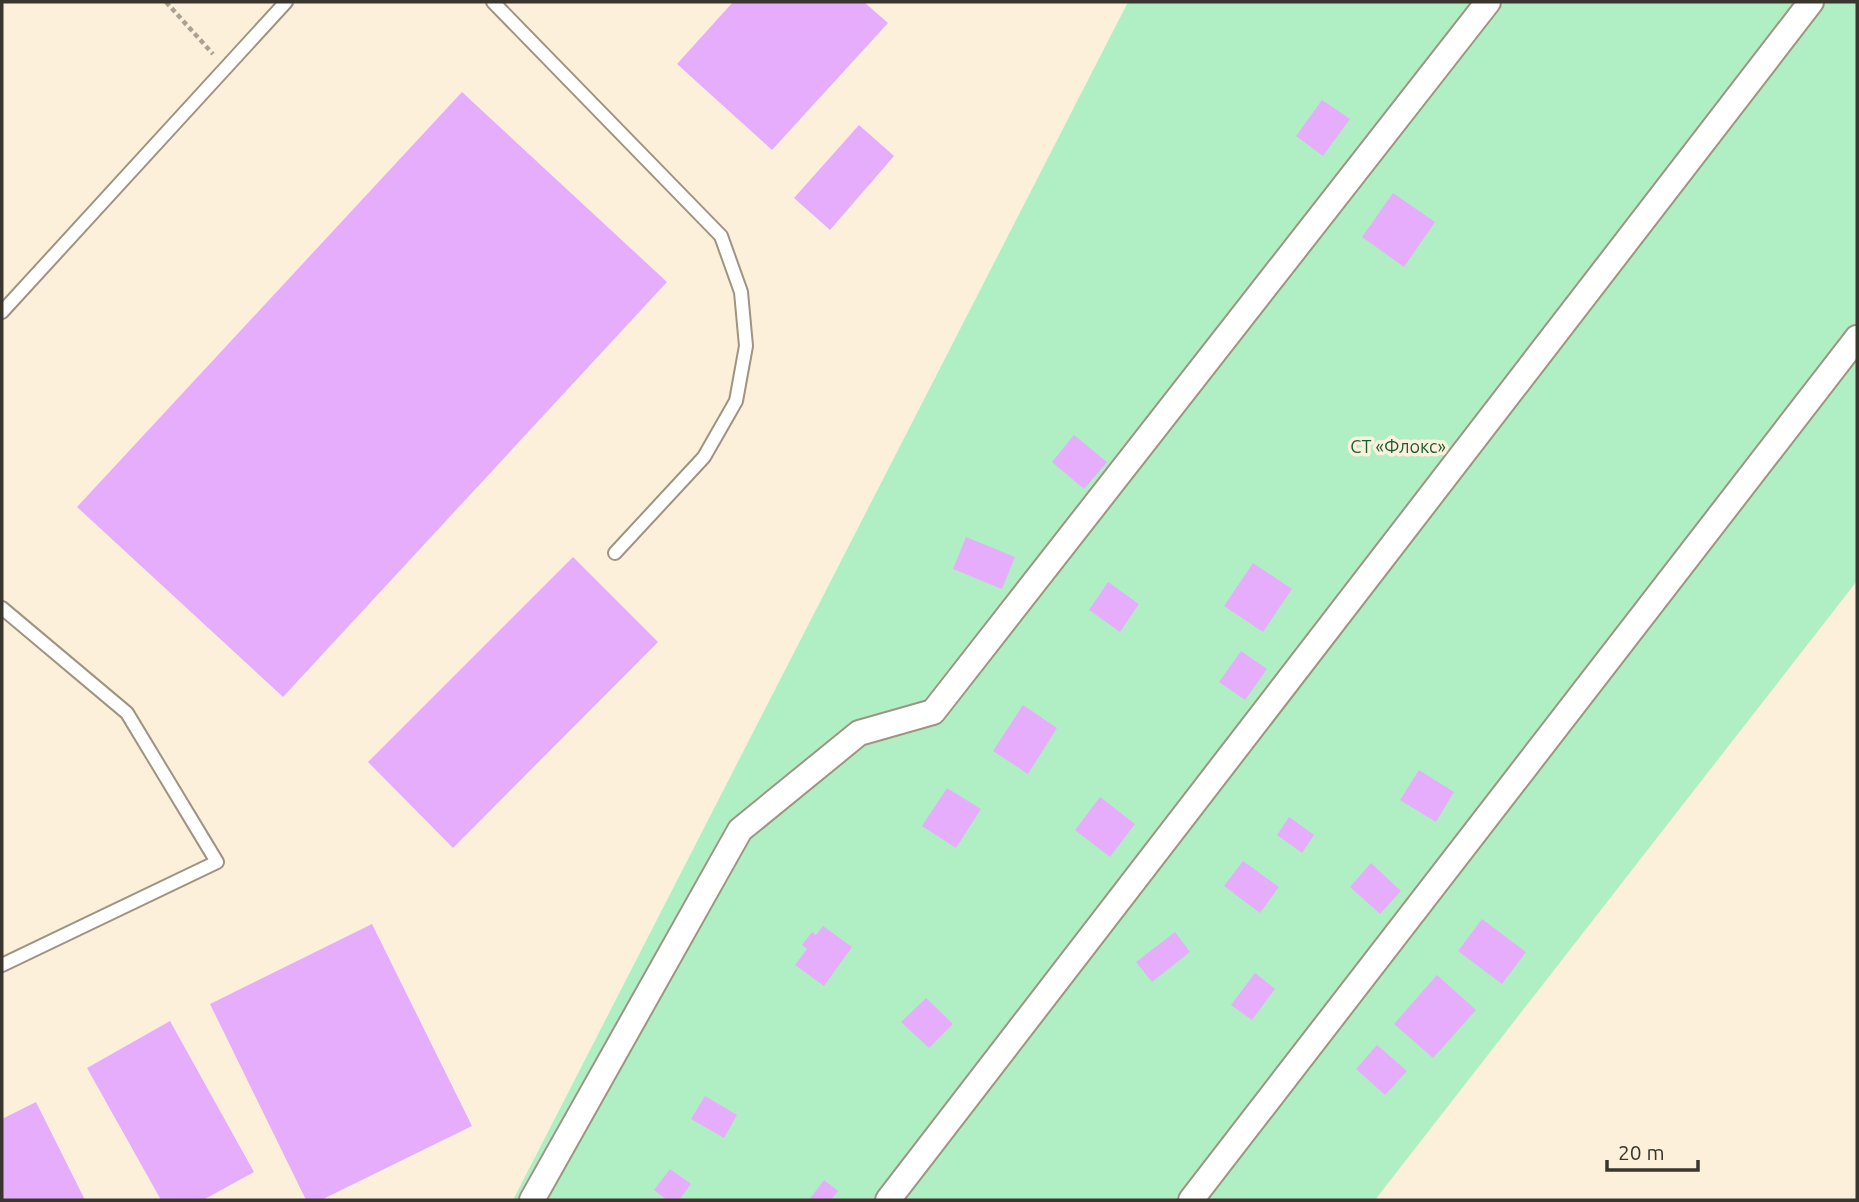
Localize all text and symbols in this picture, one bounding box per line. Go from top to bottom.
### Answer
park label: СТ «Флокс» [1350,436,1446,456]
scale bar [1607,1128,1698,1172]
text: 20 m [1618,1140,1665,1164]

